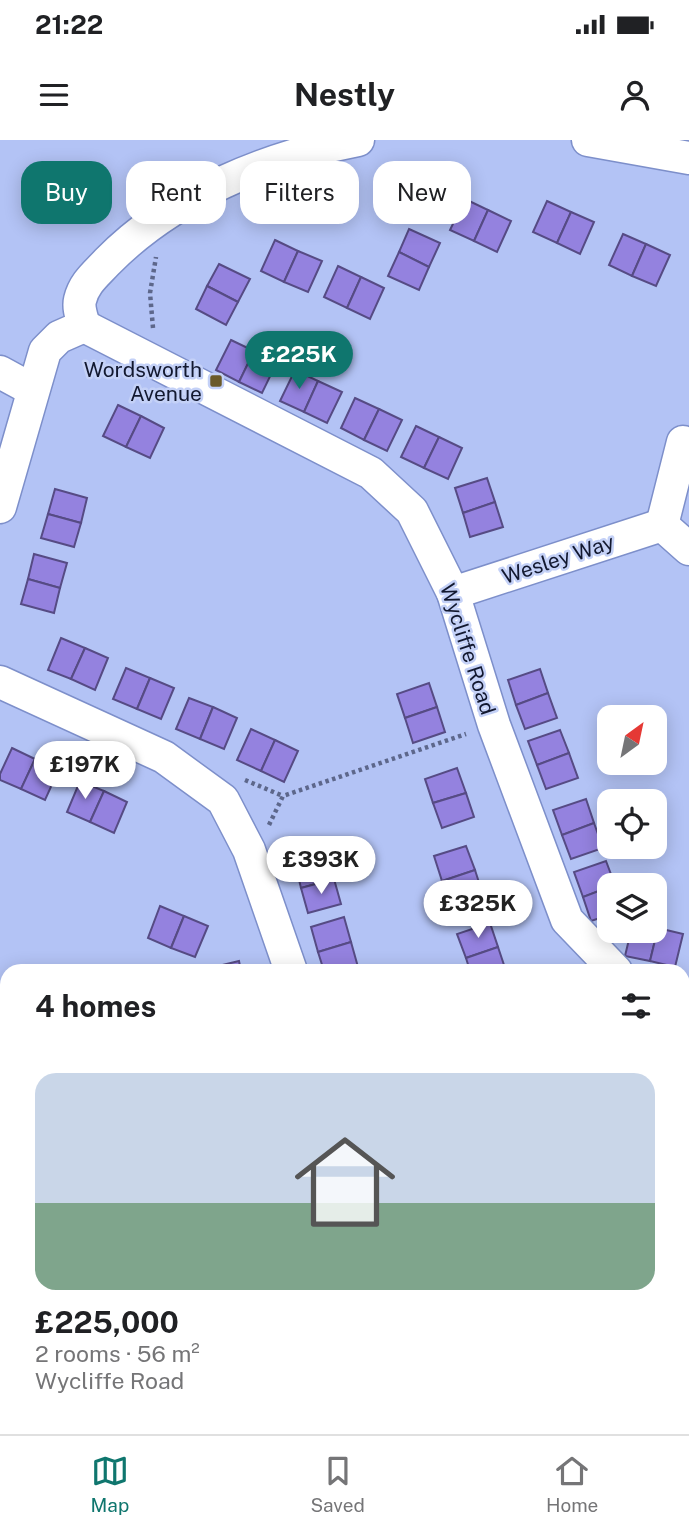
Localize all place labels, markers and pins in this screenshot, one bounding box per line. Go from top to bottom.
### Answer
pin: £225K [250,331,348,391]
place label: Wordsworth Avenue [84,357,202,406]
marker: Wordsworth Avenue [208,373,224,389]
pin: £197K [36,742,134,801]
pin: £393K [272,836,370,896]
pin: £325K [429,880,527,940]

